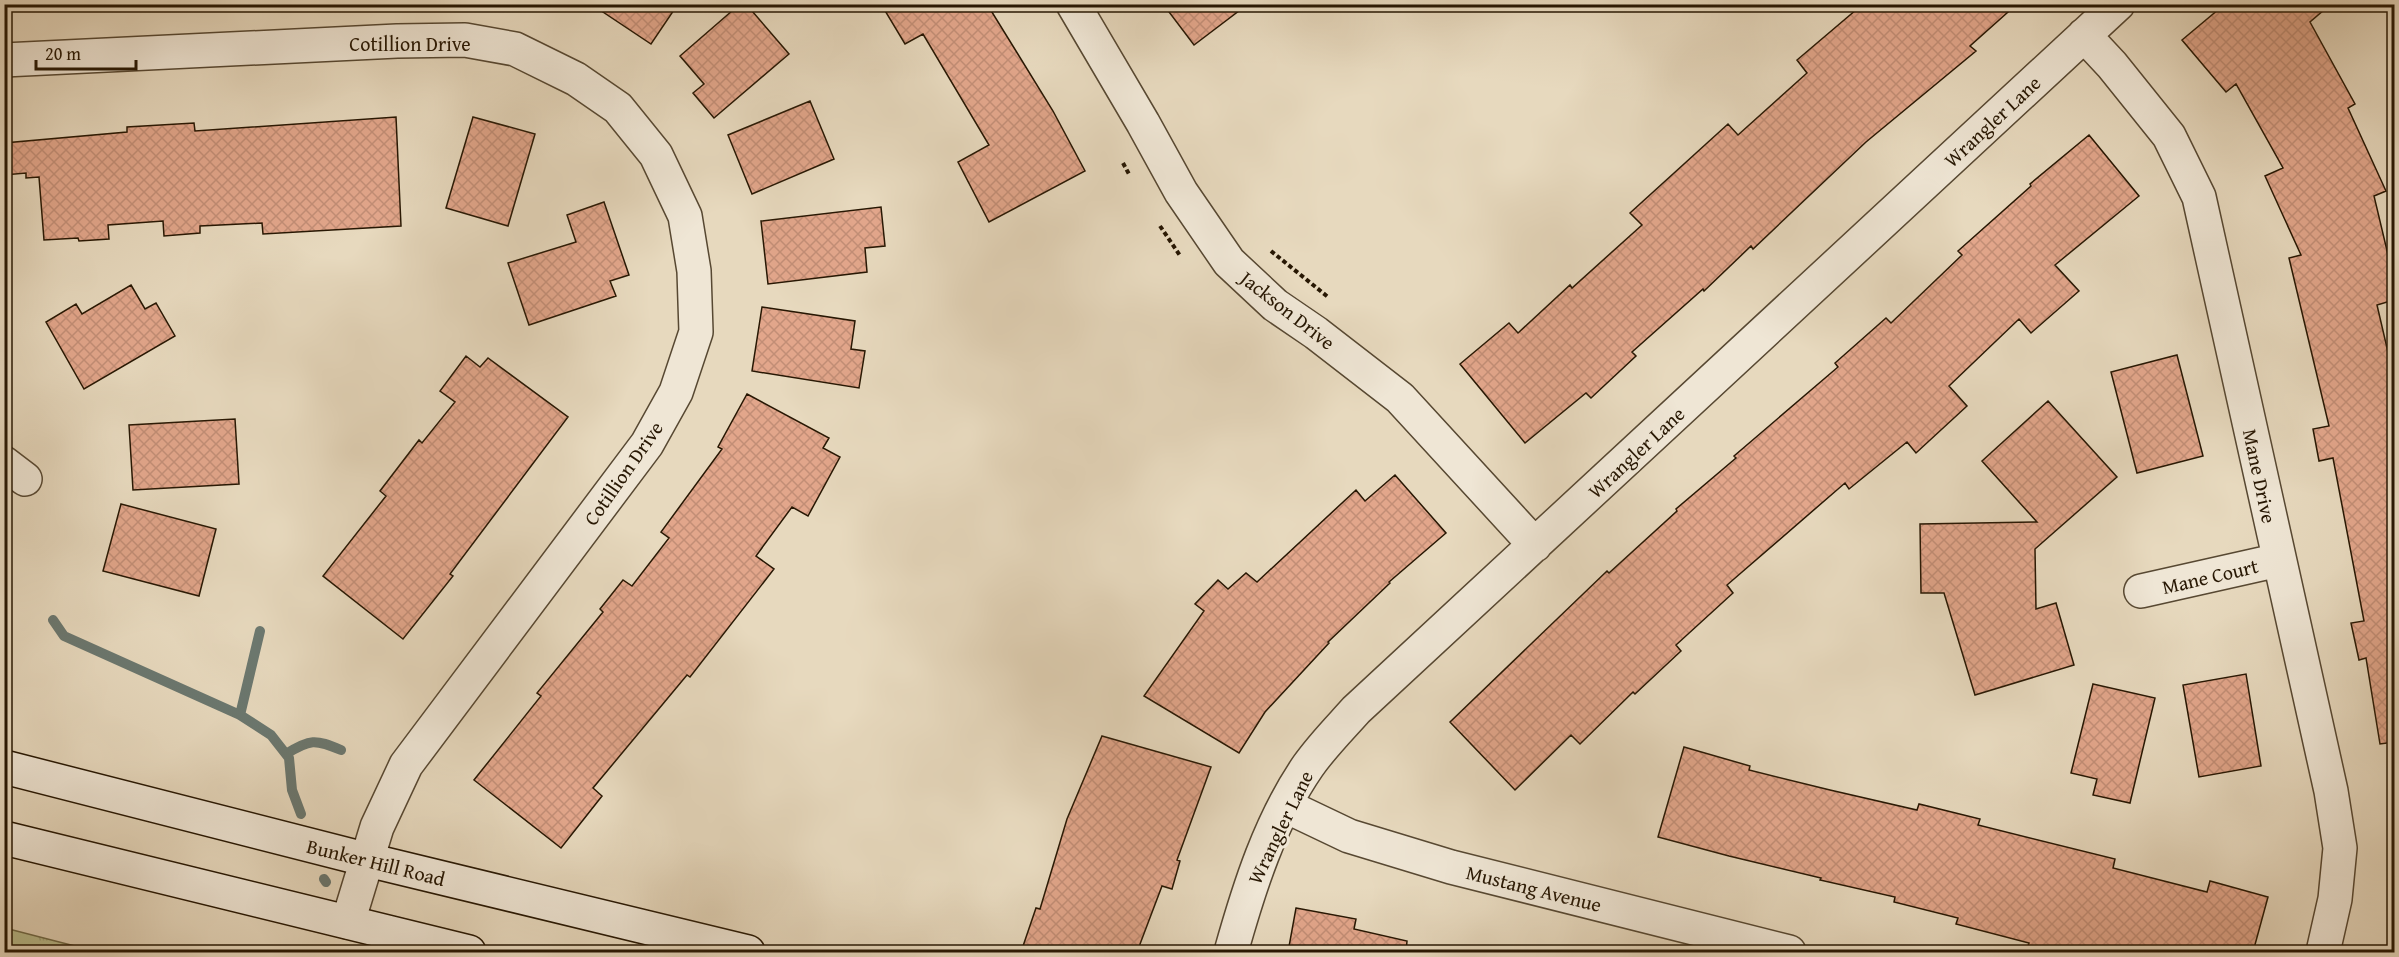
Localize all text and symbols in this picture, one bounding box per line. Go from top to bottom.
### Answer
street label: Cotillion Drive [349,29,471,58]
scale bar [36,33,136,71]
text: 20 m [45,40,81,67]
street label: Wrangler Lane [1937,68,2047,174]
street label: Jackson Drive [1232,262,1341,356]
street label: Wrangler Lane [1581,399,1691,505]
street label: Cotillion Drive [576,415,670,531]
street label: Mane Drive [2236,426,2284,526]
street label: Mane Court [2159,551,2261,601]
street label: Wrangler Lane [1240,765,1320,889]
street label: Bunker Hill Road [304,831,448,893]
street label: Mustang Avenue [1463,857,1605,919]

